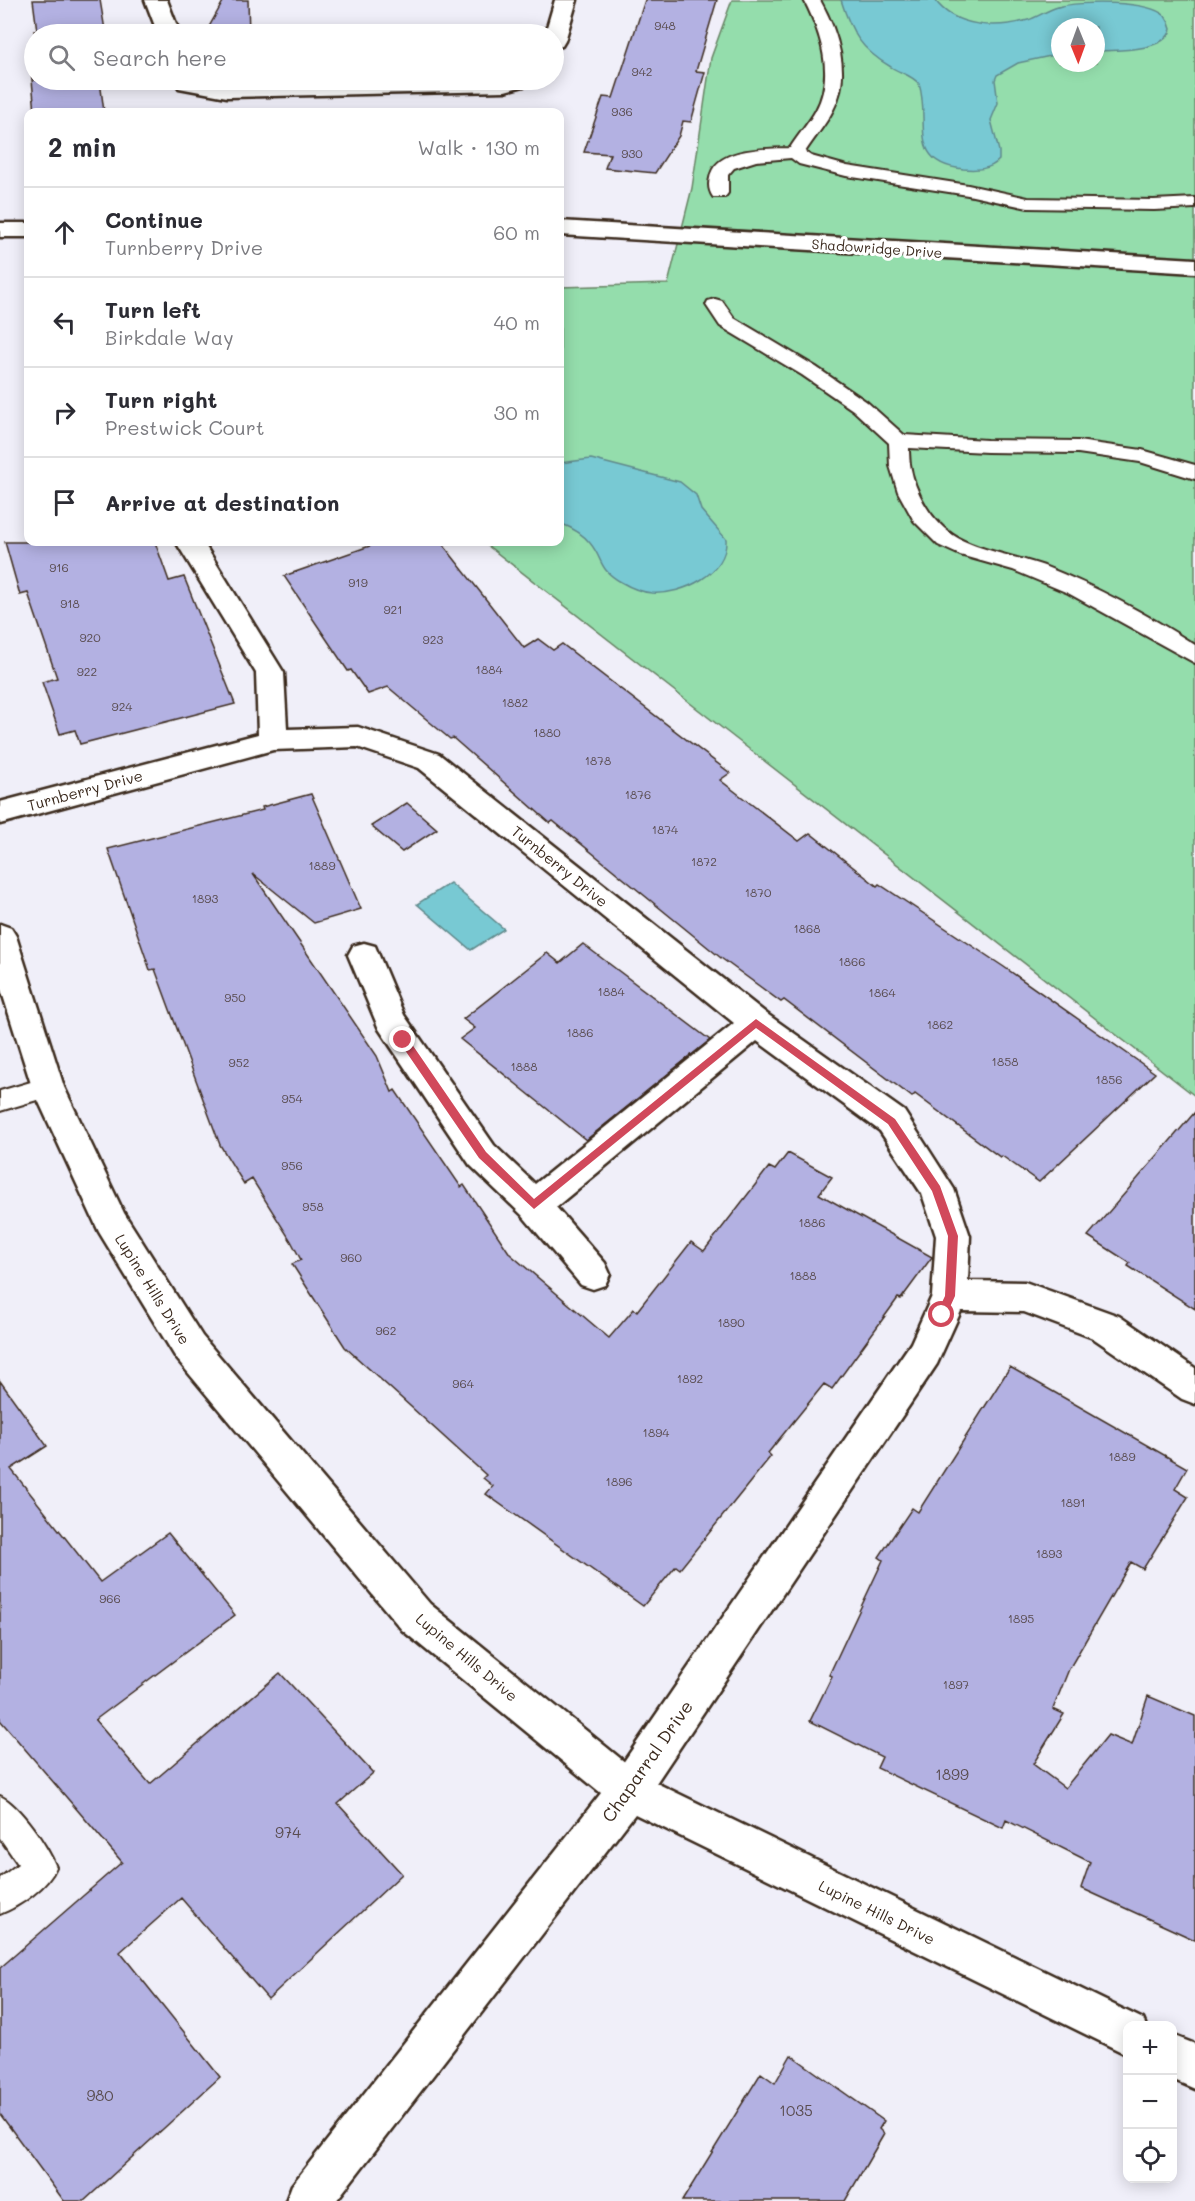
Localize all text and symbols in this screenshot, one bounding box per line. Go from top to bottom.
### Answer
house number: 948 [654,17,676,33]
north arrow [1051,18,1105,72]
search box [24,24,564,90]
icon: search [45,41,78,74]
text: Search here [93,43,227,72]
house number: 942 [632,63,652,79]
house number: 936 [611,103,633,119]
text: 2 min [48,130,116,164]
text: Walk · 130 m [417,134,540,160]
house number: 930 [621,145,643,161]
text: Continue [105,205,203,234]
icon: ahead [48,216,81,249]
text: 60 m [493,219,540,245]
text: Turnberry Drive [105,234,263,260]
street label: Shadowridge Drive [811,234,943,262]
text: Turn left [105,295,201,324]
icon: left [48,306,81,339]
text: 40 m [494,309,540,335]
text: Birkdale Way [105,324,234,350]
text: Turn right [105,385,217,414]
icon: right [48,396,81,429]
text: 30 m [494,399,540,425]
text: Prestwick Court [105,414,265,440]
icon: arrive [48,486,81,519]
text: Arrive at destination [105,488,340,517]
house number: 916 [49,559,69,575]
house number: 919 [348,574,368,590]
house number: 918 [60,595,80,611]
house number: 921 [383,601,403,617]
house number: 920 [79,629,101,645]
house number: 923 [423,631,443,647]
house number: 1884 [476,661,502,677]
house number: 922 [77,663,97,679]
house number: 1882 [502,694,528,710]
house number: 924 [112,698,132,714]
house number: 1880 [533,724,561,740]
house number: 1878 [585,752,611,768]
street label: Turnberry Drive [25,765,145,815]
house number: 1876 [625,786,651,802]
street label: Turnberry Drive [508,821,612,911]
house number: 1874 [652,821,678,837]
house number: 1872 [691,853,717,869]
house number: 1889 [309,857,335,873]
house number: 1870 [745,884,772,900]
house number: 1893 [192,890,218,906]
house number: 1868 [793,920,821,936]
house number: 1866 [838,953,866,969]
house number: 1884 [598,983,624,999]
house number: 1864 [869,984,895,1000]
house number: 950 [224,989,246,1005]
house number: 1862 [927,1016,953,1032]
house number: 1886 [566,1024,594,1040]
route end [389,1026,415,1052]
house number: 1858 [992,1053,1018,1069]
house number: 952 [229,1054,249,1070]
house number: 1888 [510,1058,538,1074]
house number: 1856 [1096,1071,1122,1087]
house number: 954 [281,1090,303,1106]
house number: 956 [281,1157,303,1173]
house number: 958 [302,1198,324,1214]
house number: 1886 [798,1214,826,1230]
street label: Lupine Hills Drive [111,1230,195,1348]
house number: 960 [340,1249,362,1265]
house number: 1888 [789,1267,817,1283]
route start [928,1301,954,1327]
house number: 1890 [717,1314,745,1330]
house number: 962 [375,1322,397,1338]
house number: 1892 [677,1370,703,1386]
house number: 964 [452,1375,474,1391]
house number: 1894 [643,1424,669,1440]
house number: 1889 [1109,1448,1135,1464]
house number: 1896 [606,1473,632,1489]
house number: 1891 [1060,1494,1086,1510]
house number: 1893 [1036,1545,1062,1561]
house number: 966 [99,1590,121,1606]
street label: Lupine Hills Drive [412,1609,522,1705]
house number: 1895 [1008,1610,1034,1626]
house number: 1897 [943,1676,970,1692]
street label: Chaparral Drive [596,1695,698,1827]
house number: 1899 [935,1764,969,1784]
house number: 974 [275,1822,301,1842]
street label: Lupine Hills Drive [816,1875,938,1949]
map controls [1123,2021,1177,2183]
button: + [1123,2021,1177,2075]
button: − [1123,2075,1177,2129]
house number: 980 [86,2085,114,2105]
house number: 1035 [779,2100,813,2120]
button: locate [1123,2129,1177,2183]

